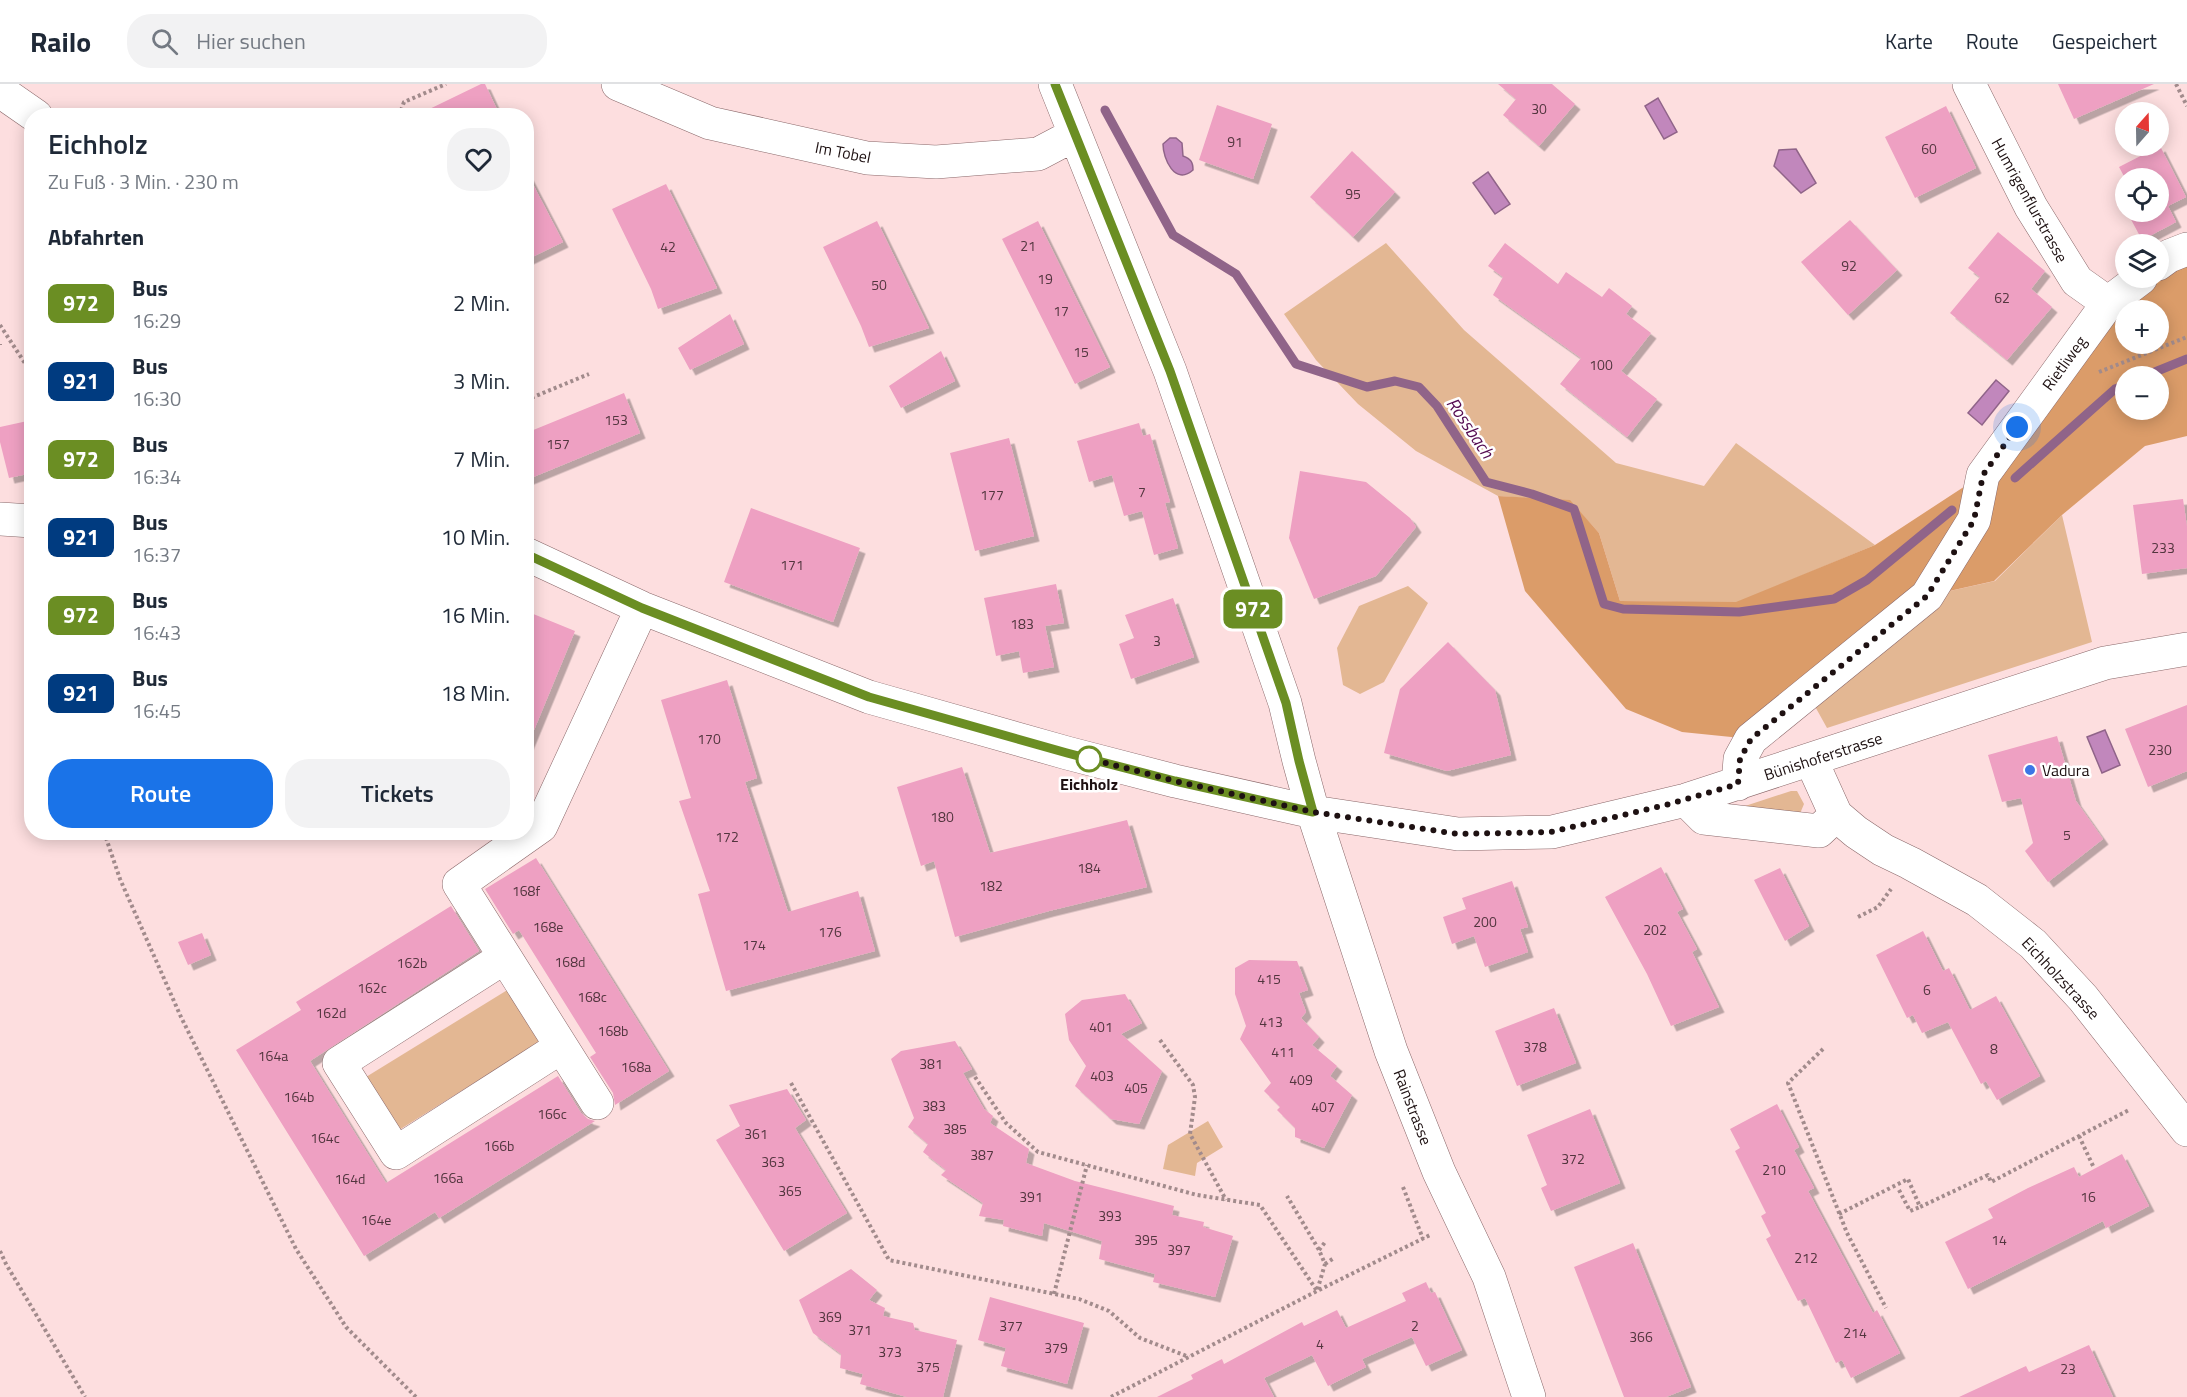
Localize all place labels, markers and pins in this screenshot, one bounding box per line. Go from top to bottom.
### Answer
marker: Eichholz [1076,746,1102,772]
place label: Vadura [2042,758,2089,782]
marker: Vadura [2023,763,2037,777]
place label: Eichholz [1060,772,1118,796]

